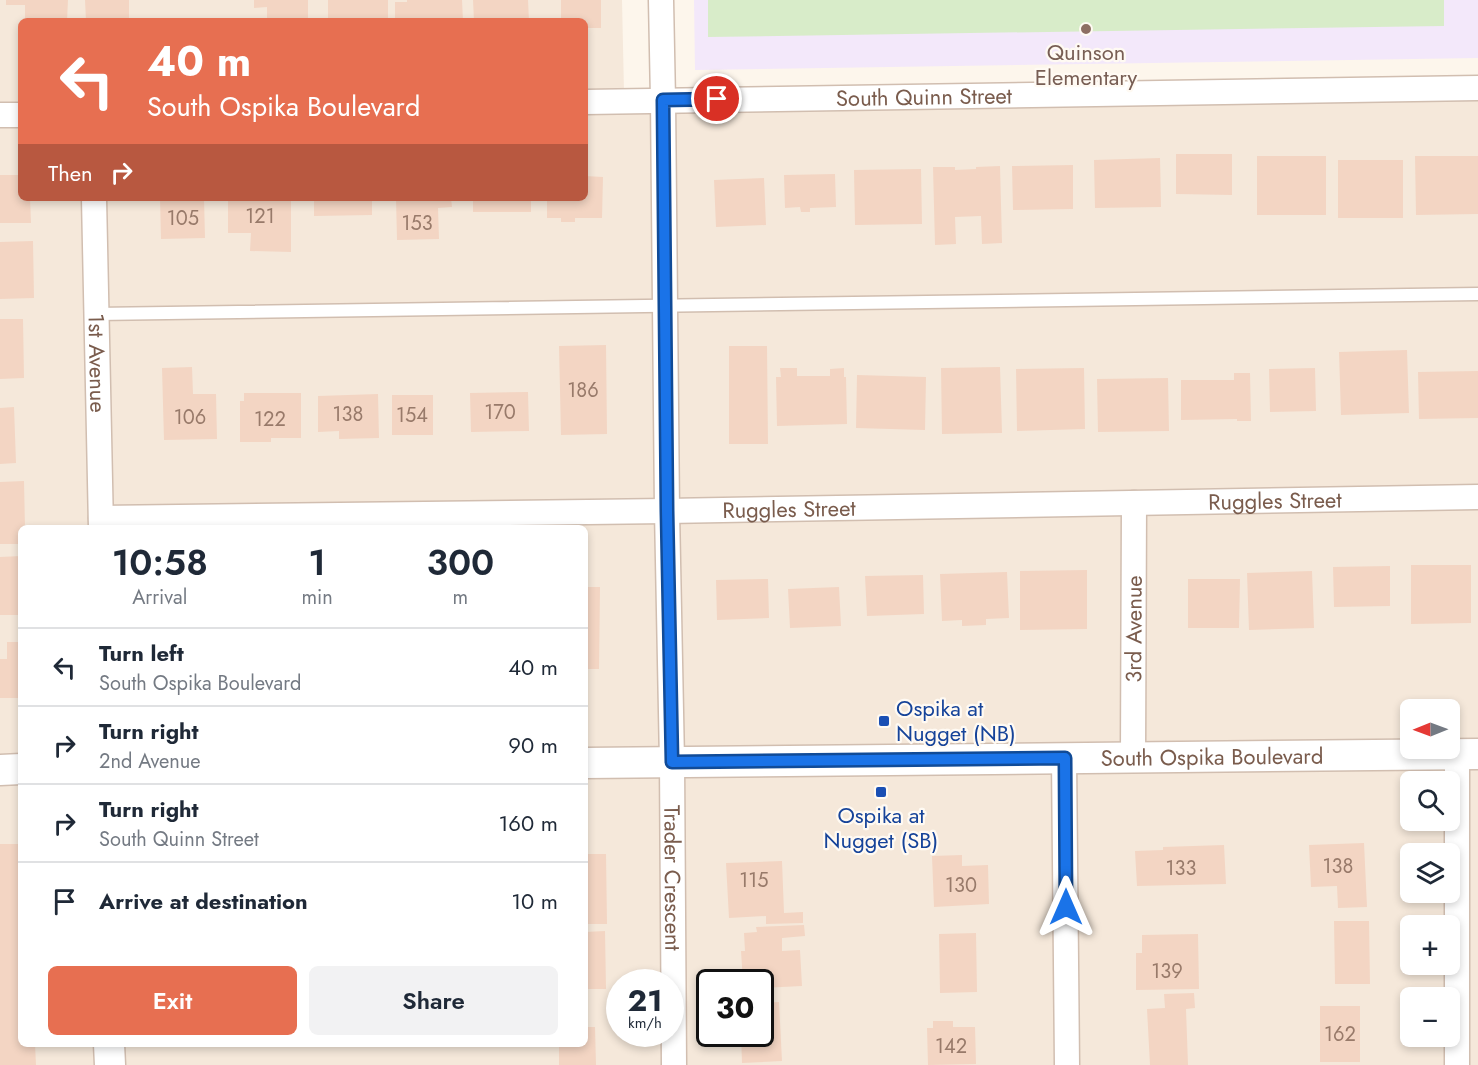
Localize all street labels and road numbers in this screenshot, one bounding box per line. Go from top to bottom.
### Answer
street label: South Quinn Street [836,79,1013,114]
street label: 1st Avenue [80,313,115,413]
street label: Ruggles Street [1208,483,1343,518]
street label: Ruggles Street [722,492,857,526]
street label: 3rd Avenue [1117,575,1150,683]
street label: South Ospika Boulevard [1100,740,1324,774]
street label: Trader Crescent [656,805,689,952]

